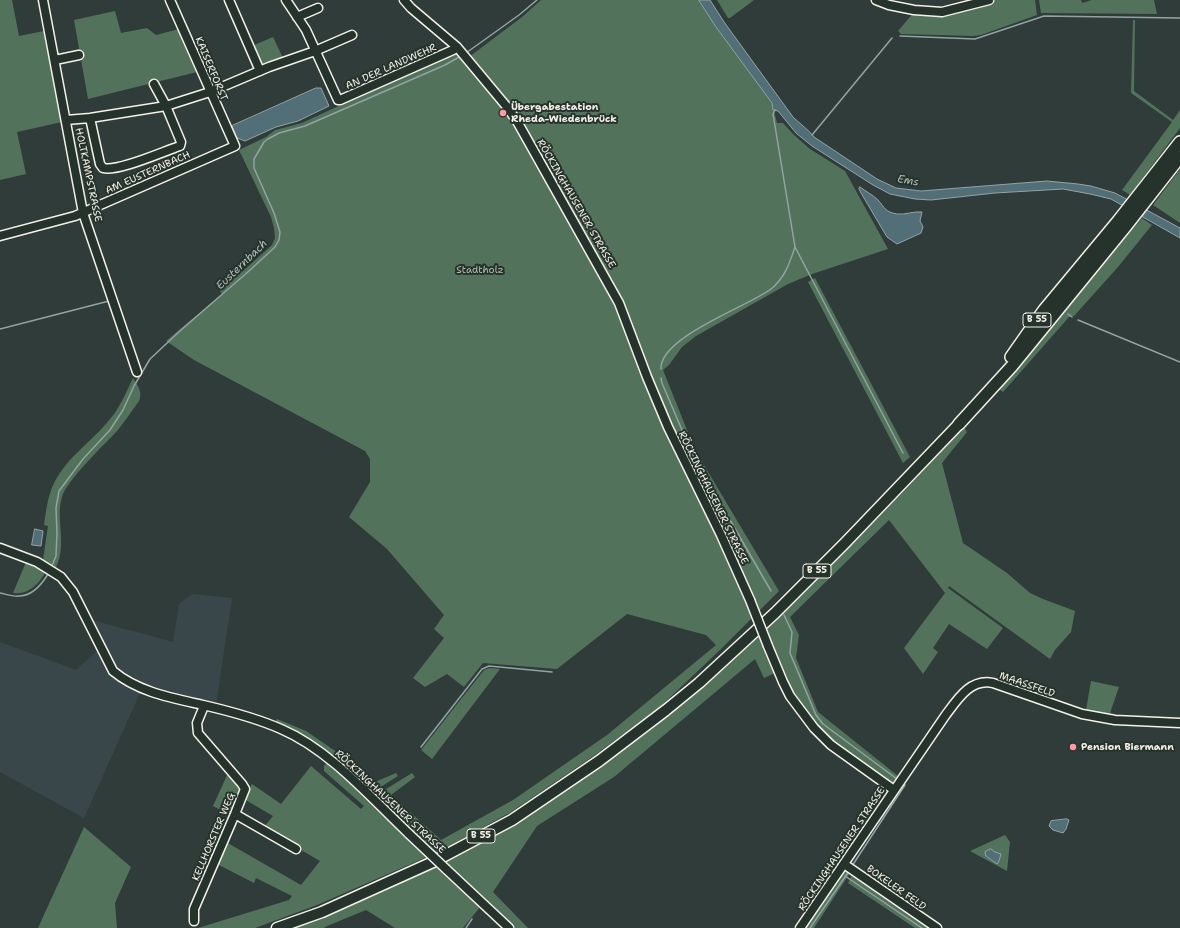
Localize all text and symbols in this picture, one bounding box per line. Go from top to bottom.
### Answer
street label: KAISERFORST [192,35,230,103]
street label: AN DER LANDWEHR [344,42,438,92]
place label: Übergabestation Rheda-Wiedenbrück [511,101,617,124]
marker: Übergabestation Rheda-Wiedenbrück [498,108,508,118]
street label: HOLTKAMPSTRASSE [72,127,104,223]
street label: RÖCKINGHAUSENER STRASSE [534,138,618,270]
street label: AM EUSTERNBACH [104,149,192,197]
water label: Ems [896,173,920,189]
water label: Eusternbach [214,237,270,293]
park label: Stadtholz [456,264,504,276]
road number: B 55 [1023,313,1051,327]
street label: RÖCKINGHAUSENER STRASSE [675,430,751,566]
road number: B 55 [803,564,831,578]
street label: MAASSFELD [998,670,1056,700]
place label: Pension Biermann [1081,741,1174,753]
marker: Pension Biermann [1068,742,1078,752]
street label: RÖCKINGHAUSENER STRASSE [332,748,448,856]
street label: RÖCKINGHAUSENER STRASSE [796,785,888,913]
street label: KELLHORSTER WEG [190,791,238,883]
road number: B 55 [467,829,495,843]
street label: BOKELER FELD [864,863,928,913]

